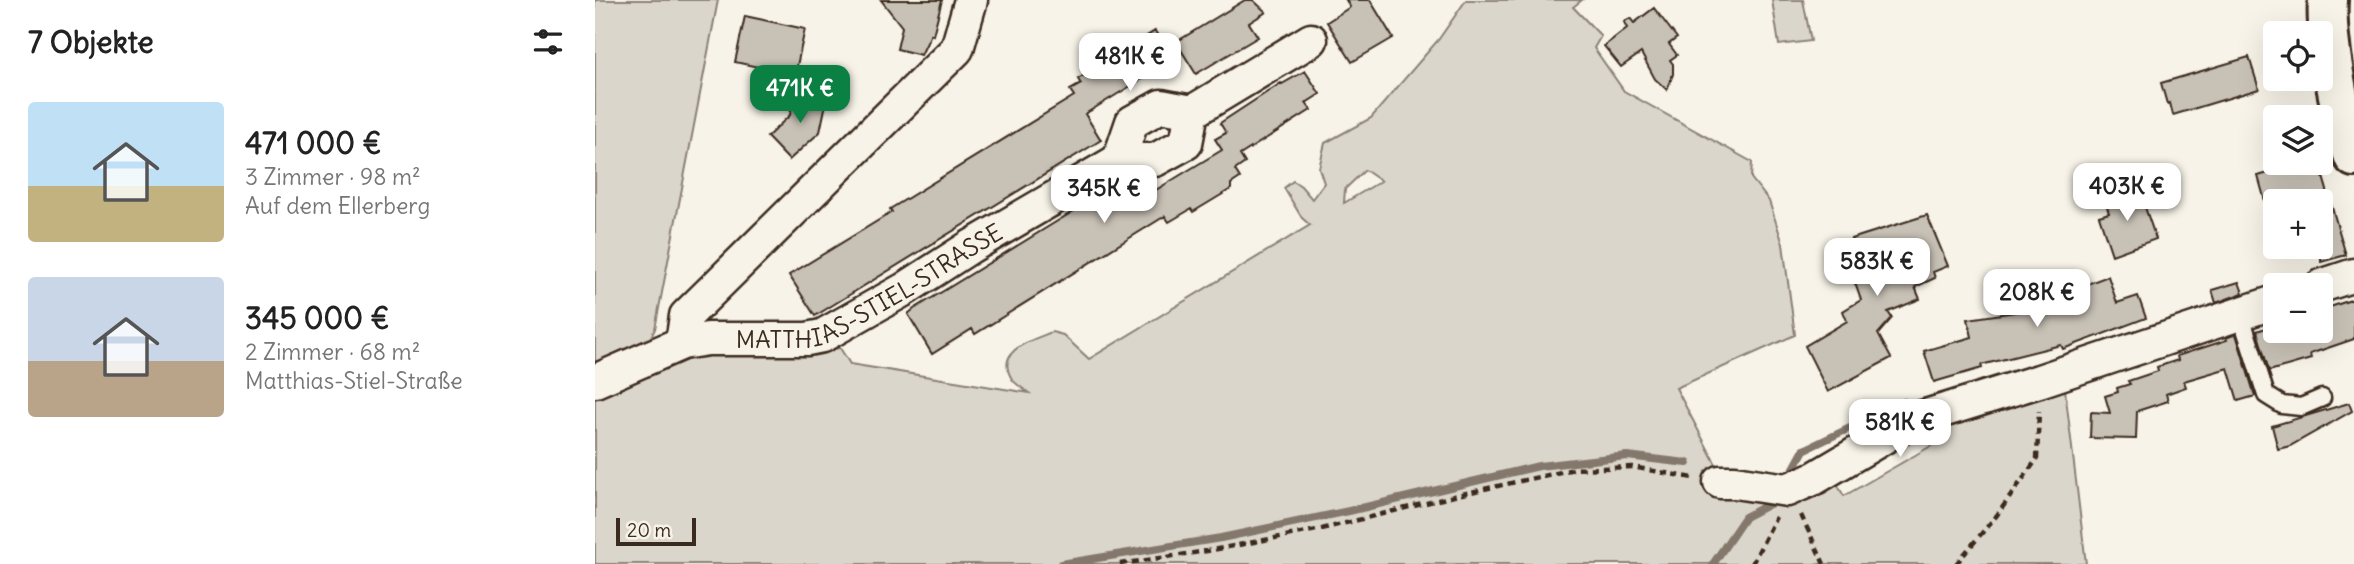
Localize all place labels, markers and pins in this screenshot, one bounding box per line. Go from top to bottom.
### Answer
pin: 481K € [1073,34,1187,93]
pin: 471K € [743,66,857,125]
pin: 403K € [2070,164,2184,223]
pin: 345K € [1047,166,1161,225]
pin: 583K € [1820,238,1934,298]
pin: 208K € [1980,270,2094,329]
pin: 581K € [1843,400,1957,459]

